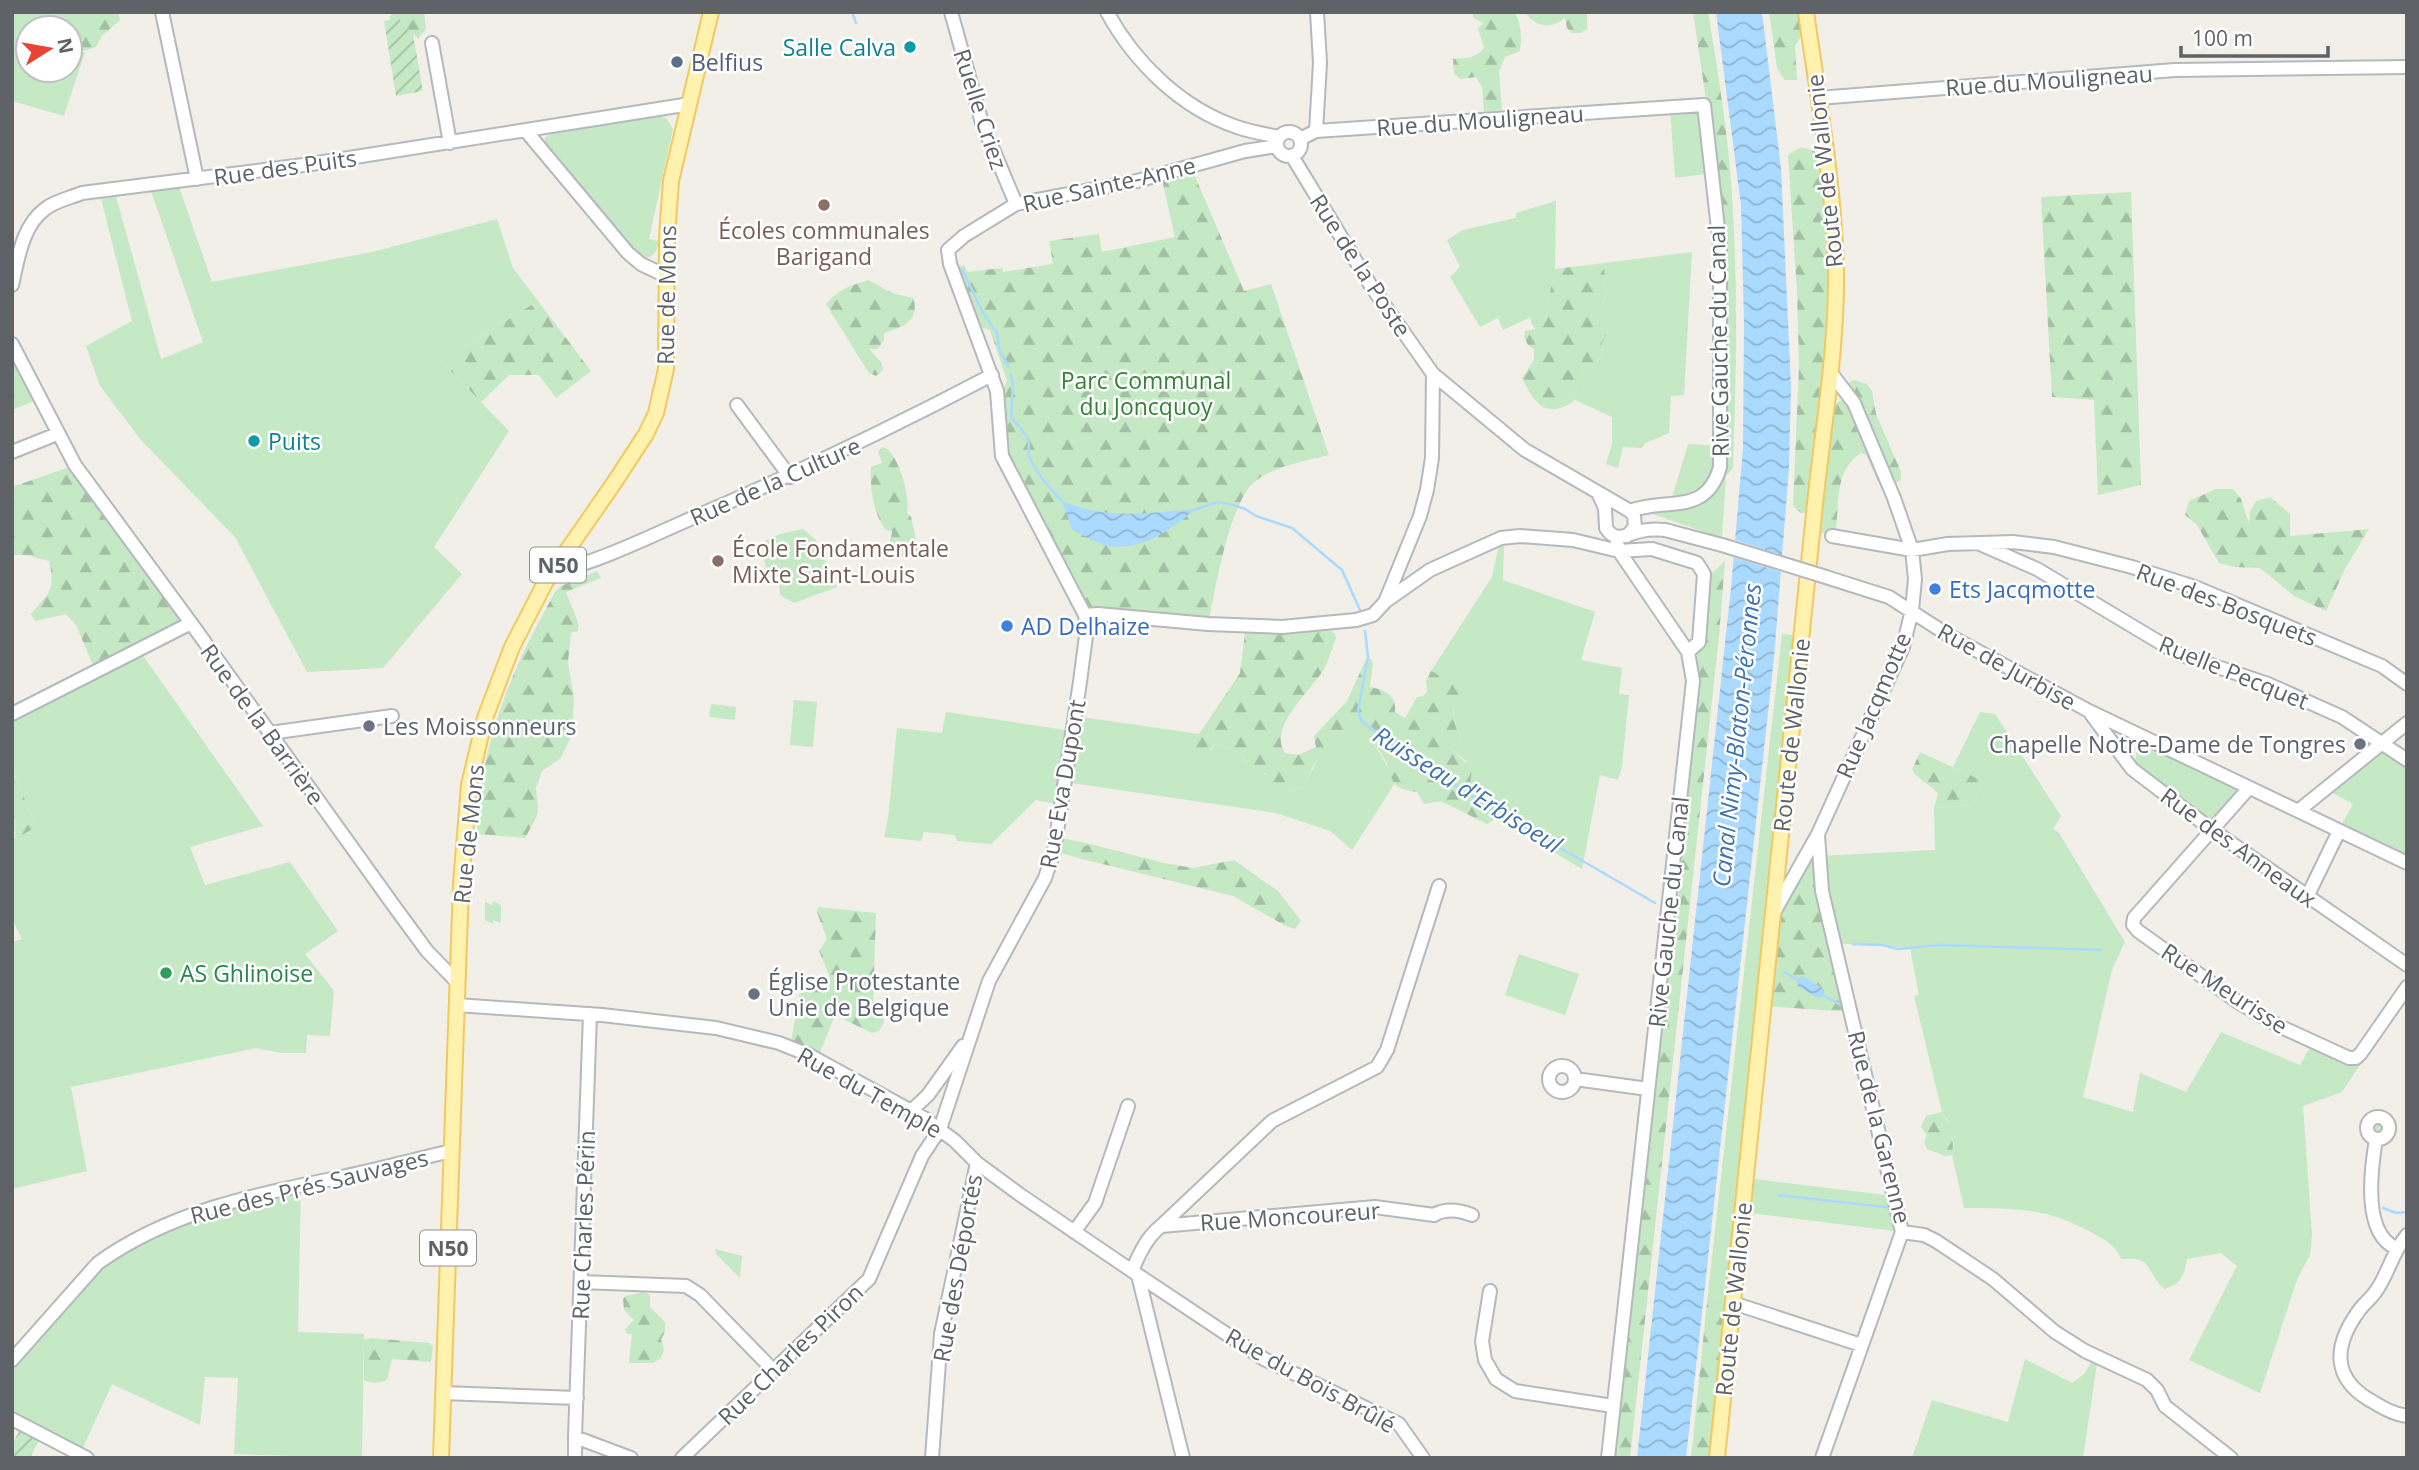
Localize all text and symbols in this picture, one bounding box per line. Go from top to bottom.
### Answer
north arrow [14,14,84,84]
scale bar [2181,14,2328,58]
text: 100 m [2192,24,2253,52]
place label: Salle Calva [783,31,896,63]
text: N [51,36,80,56]
marker: Salle Calva [902,39,918,55]
street label: Ruelle Criez [946,45,1016,173]
place label: Belfius [691,46,763,78]
marker: Belfius [669,54,685,70]
street label: Rue du Mouligneau [1944,57,2154,103]
street label: Route de Wallonie [1798,73,1850,269]
street label: Rue du Mouligneau [1375,97,1585,143]
street label: Rue des Puits [211,141,359,193]
street label: Rue Sainte-Anne [1019,149,1199,219]
street label: Rue de la Poste [1303,187,1419,343]
marker: Écoles communales Barigand [816,197,832,213]
place label: Écoles communales Barigand [718,214,930,272]
street label: Rue de Mons [649,225,683,365]
street label: Rive Gauche du Canal [1700,225,1736,457]
park label: Parc Communal du Joncquoy [1061,364,1231,422]
place label: Puits [268,425,321,457]
street label: Rue de la Culture [685,429,865,533]
marker: Puits [246,433,262,449]
place label: École Fondamentale Mixte Saint-Louis [732,532,949,590]
road number: N50 [530,548,586,582]
marker: École Fondamentale Mixte Saint-Louis [710,553,726,569]
street label: Rue des Bosquets [2132,555,2322,653]
place label: Ets Jacqmotte [1949,573,2095,605]
marker: Ets Jacqmotte [1927,581,1943,597]
water label: Canal Nimy-Blaton-Péronnes [1704,582,1768,888]
place label: AD Delhaize [1021,610,1150,642]
street label: Rue de Jurbise [1932,615,2082,717]
marker: AD Delhaize [999,618,1015,634]
street label: Rue Jacqmotte [1828,627,1918,783]
street label: Ruelle Pecquet [2154,627,2314,717]
street label: Rue de la Barrière [194,637,332,811]
street label: Route de Wallonie [1765,637,1817,833]
street label: Rue Eva Dupont [1031,697,1093,871]
place label: Les Moissonneurs [383,710,577,742]
marker: Les Moissonneurs [361,718,377,734]
water label: Ruisseau d'Erbisoeul [1367,718,1569,861]
place label: Chapelle Notre-Dame de Tongres [1989,728,2346,760]
marker: Chapelle Notre-Dame de Tongres [2352,736,2368,752]
street label: Rue de Mons [445,763,491,905]
street label: Rue des Anneaux [2154,779,2324,915]
street label: Rive Gauche du Canal [1640,795,1696,1029]
street label: Rue Meurisse [2156,935,2294,1041]
place label: AS Ghlinoise [180,957,313,989]
marker: AS Ghlinoise [158,965,174,981]
place label: Église Protestante Unie de Belgique [768,965,960,1023]
marker: Église Protestante Unie de Belgique [746,986,762,1002]
street label: Rue de la Garenne [1841,1027,1919,1227]
street label: Rue du Temple [792,1039,948,1145]
street label: Rue Charles Périn [564,1130,602,1320]
street label: Rue des Prés Sauvages [187,1141,431,1231]
street label: Rue des Déportés [925,1172,989,1364]
street label: Rue Moncoureur [1199,1194,1382,1238]
street label: Route de Wallonie [1707,1201,1759,1397]
road number: N50 [420,1230,476,1266]
street label: Rue Charles Piron [710,1276,870,1432]
street label: Rue du Bois Brûlé [1220,1320,1402,1440]

